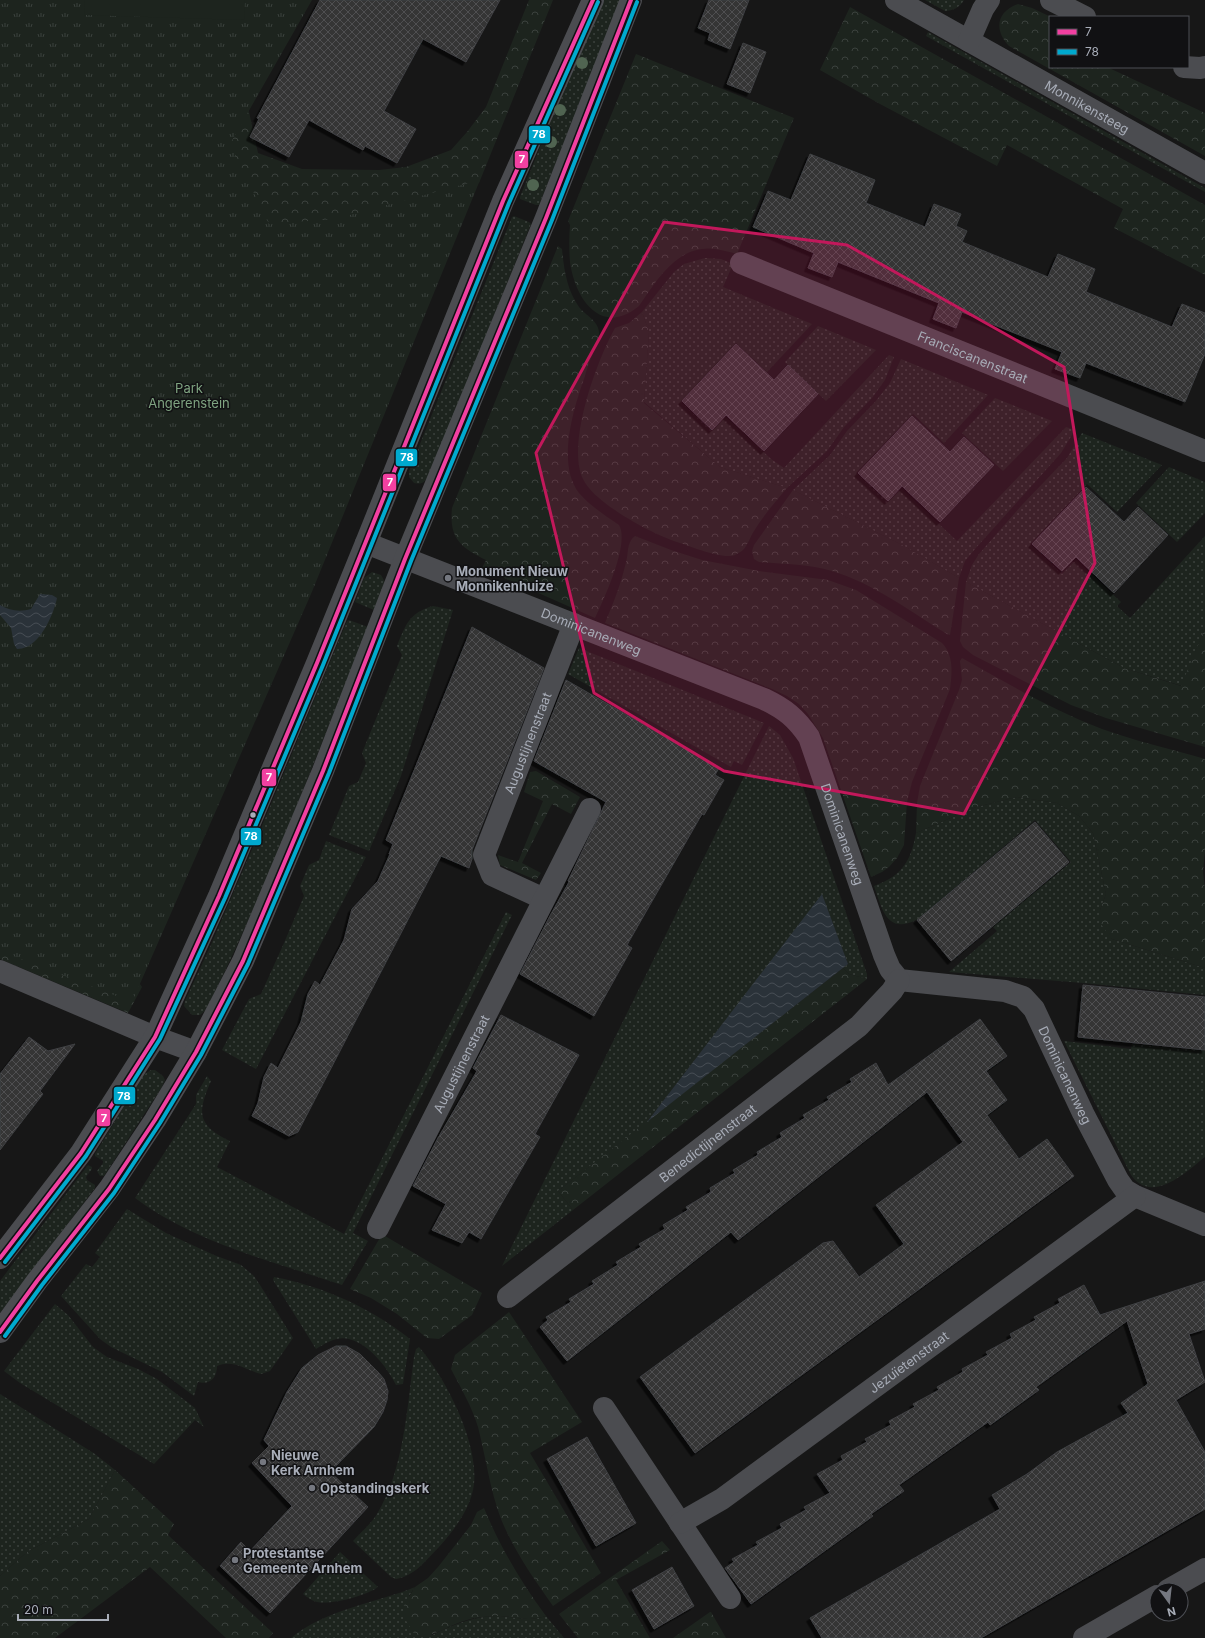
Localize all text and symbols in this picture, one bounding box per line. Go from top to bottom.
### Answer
legend [1049,16,1189,68]
text: 7 [1085,24,1092,39]
text: 78 [1085,44,1099,59]
street label: Monnikensteeg [1042,77,1132,137]
line badge: 78 [528,125,551,144]
text: 78 [532,127,546,141]
line badge: 7 [514,150,529,169]
text: 7 [519,152,525,166]
street label: Franciscanenstraat [915,327,1030,386]
park label: Park Angerenstein [148,380,230,411]
line badge: 78 [395,448,418,467]
text: 78 [400,450,414,464]
line badge: 7 [382,473,397,492]
text: 7 [387,475,393,489]
place label: Monument Nieuw Monnikenhuize [456,563,568,594]
marker: Monument Nieuw Monnikenhuize [443,573,453,583]
street label: Dominicanenweg [539,604,644,658]
street label: Augustijnenstraat [501,690,555,796]
line badge: 7 [261,768,277,787]
text: 7 [266,770,272,784]
street label: Dominicanenweg [818,781,867,887]
unlabelled marker [248,810,258,820]
line badge: 78 [240,827,262,846]
text: 78 [244,829,258,843]
street label: Augustijnenstraat [430,1012,493,1115]
street label: Dominicanenweg [1035,1023,1095,1127]
line badge: 78 [113,1086,136,1105]
text: 78 [117,1089,131,1103]
street label: Benedictijnenstraat [656,1100,759,1186]
line badge: 7 [96,1108,111,1127]
text: 7 [101,1111,107,1125]
street label: Jezuïetenstraat [866,1327,952,1396]
place label: Nieuwe Kerk Arnhem [271,1447,355,1478]
marker: Nieuwe Kerk Arnhem [258,1457,268,1467]
place label: Opstandingskerk [320,1480,430,1496]
marker: Opstandingskerk [307,1483,317,1493]
place label: Protestantse Gemeente Arnhem [243,1545,362,1576]
marker: Protestantse Gemeente Arnhem [230,1555,240,1565]
north arrow [1149,1582,1189,1622]
scale bar [18,1596,108,1622]
text: 20 m [24,1602,53,1617]
text: N [1166,1604,1177,1620]

